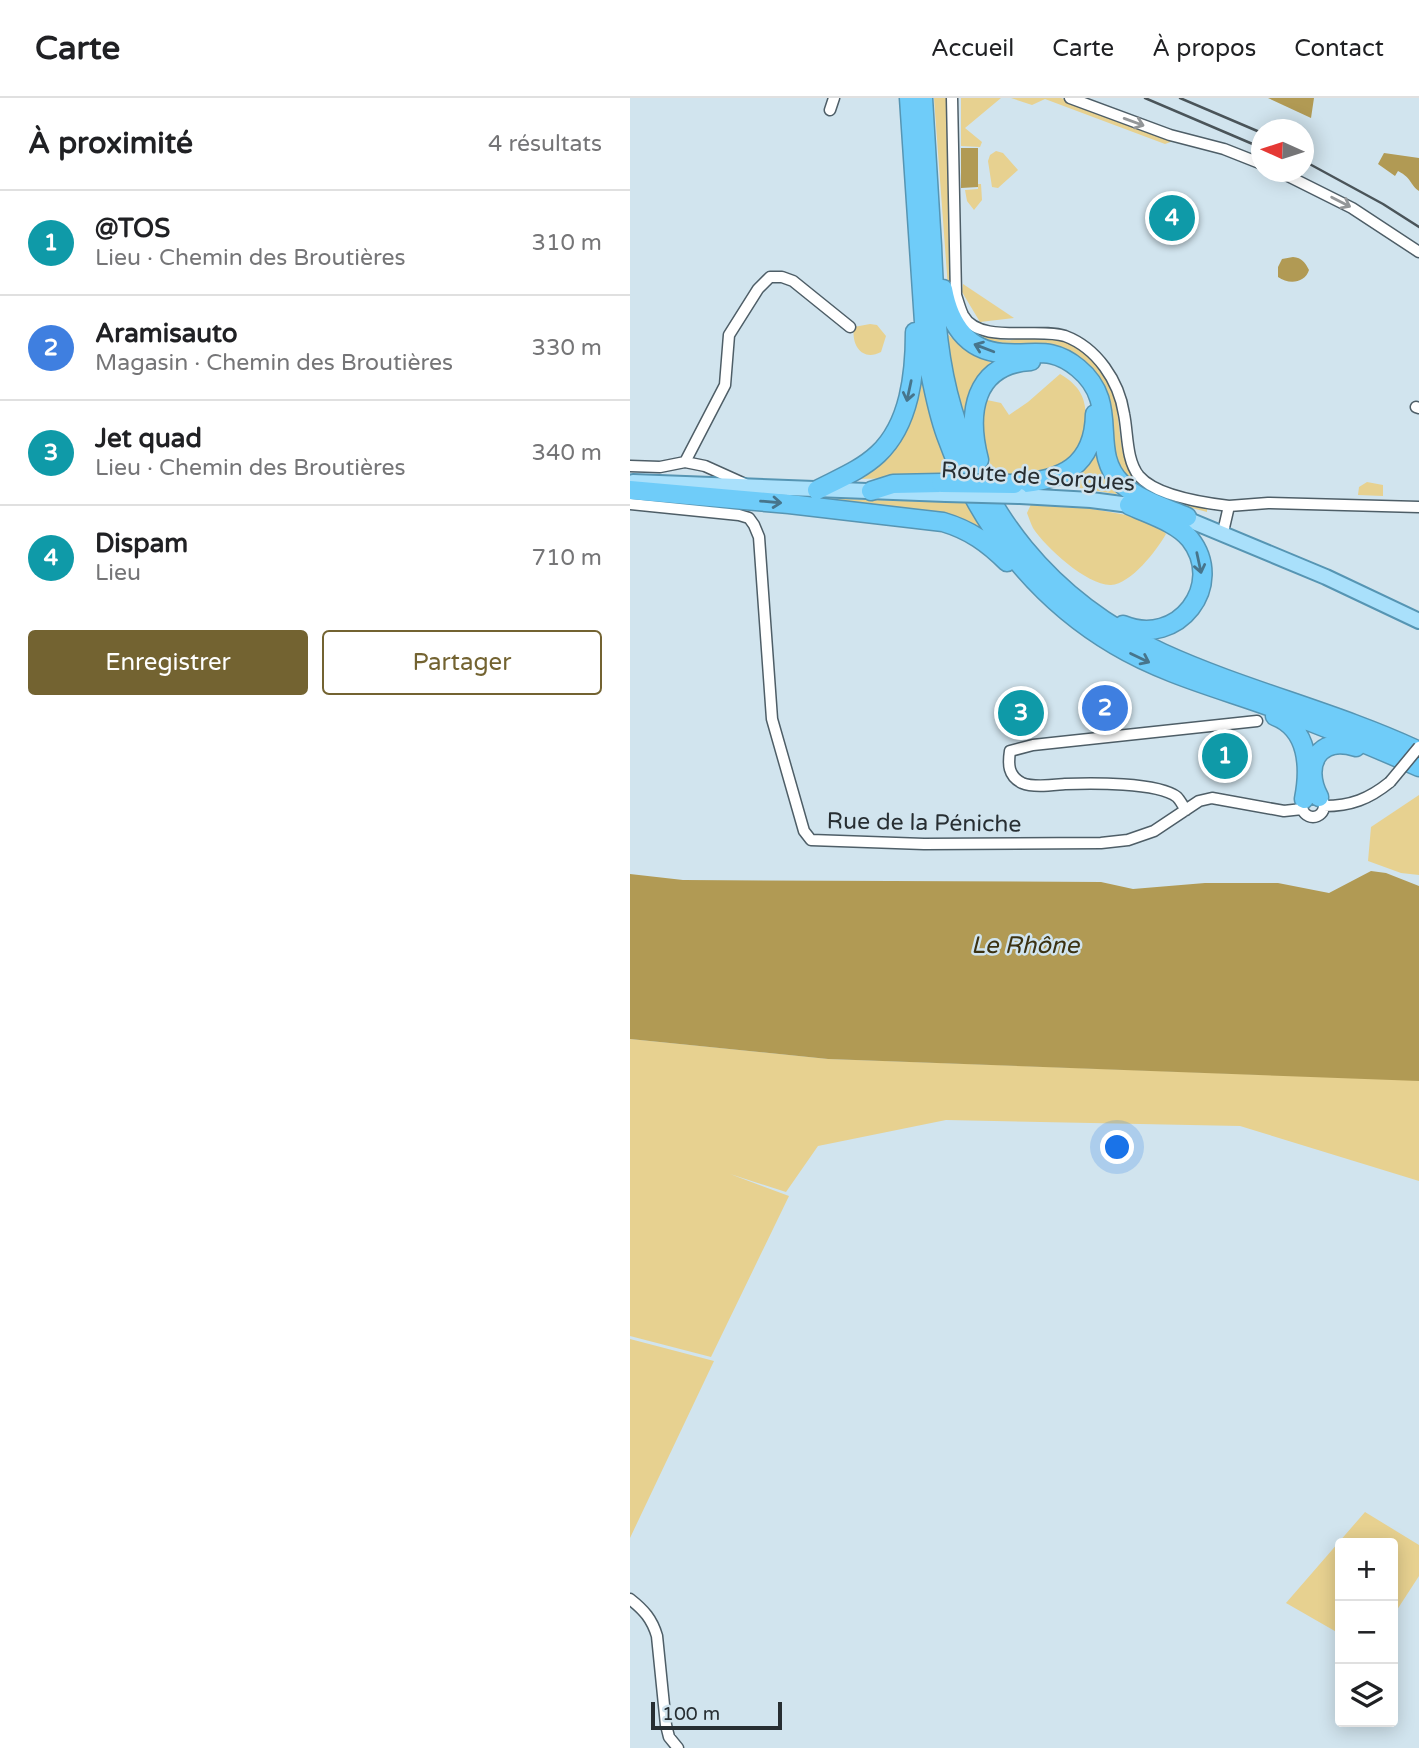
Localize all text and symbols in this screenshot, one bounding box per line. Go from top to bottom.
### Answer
text: Carte [35,29,120,68]
text: Accueil [931,34,1014,63]
text: Carte [1052,34,1114,63]
text: À propos [1152,34,1256,63]
text: Contact [1294,34,1384,63]
one-way arrow [1123,117,1145,129]
north arrow [1251,119,1314,182]
text: À proximité [28,125,193,162]
text: 4 résultats [488,130,602,158]
pin: 4 [1149,192,1195,244]
one-way arrow [1330,196,1351,210]
text: @TOS [95,213,170,244]
text: 1 [44,229,58,257]
text: 310 m [532,229,602,257]
text: Lieu · Chemin des Broutières [95,244,406,272]
text: Aramisauto [95,318,238,349]
text: 2 [44,334,58,362]
text: 330 m [532,334,602,362]
one-way arrow [974,341,995,353]
text: Magasin · Chemin des Broutières [95,349,453,377]
one-way arrow [901,379,915,402]
text: Jet quad [95,423,202,454]
text: 3 [44,439,58,467]
text: 340 m [532,439,602,467]
text: Lieu · Chemin des Broutières [95,454,406,482]
street label: Route de Sorgues [940,456,1136,498]
one-way arrow [759,496,782,509]
text: Dispam [95,528,188,559]
text: 4 [44,544,58,572]
text: 710 m [532,544,602,572]
one-way arrow [1193,551,1207,574]
text: Lieu [95,559,141,587]
button: Enregistrer [28,630,308,695]
button: Partager [322,630,602,695]
one-way arrow [1129,651,1150,665]
pin: 2 [1082,682,1128,734]
pin: 3 [998,687,1044,739]
pin: 1 [1202,730,1248,782]
street label: Rue de la Péniche [826,807,1022,839]
water label: Le Rhône [971,931,1080,960]
your location [1100,1130,1134,1164]
map controls [1335,1538,1398,1727]
button: + [1335,1538,1398,1601]
button: − [1335,1601,1398,1664]
button: layers [1335,1664,1398,1727]
scale bar [651,1699,782,1731]
text: 100 m [662,1703,720,1725]

